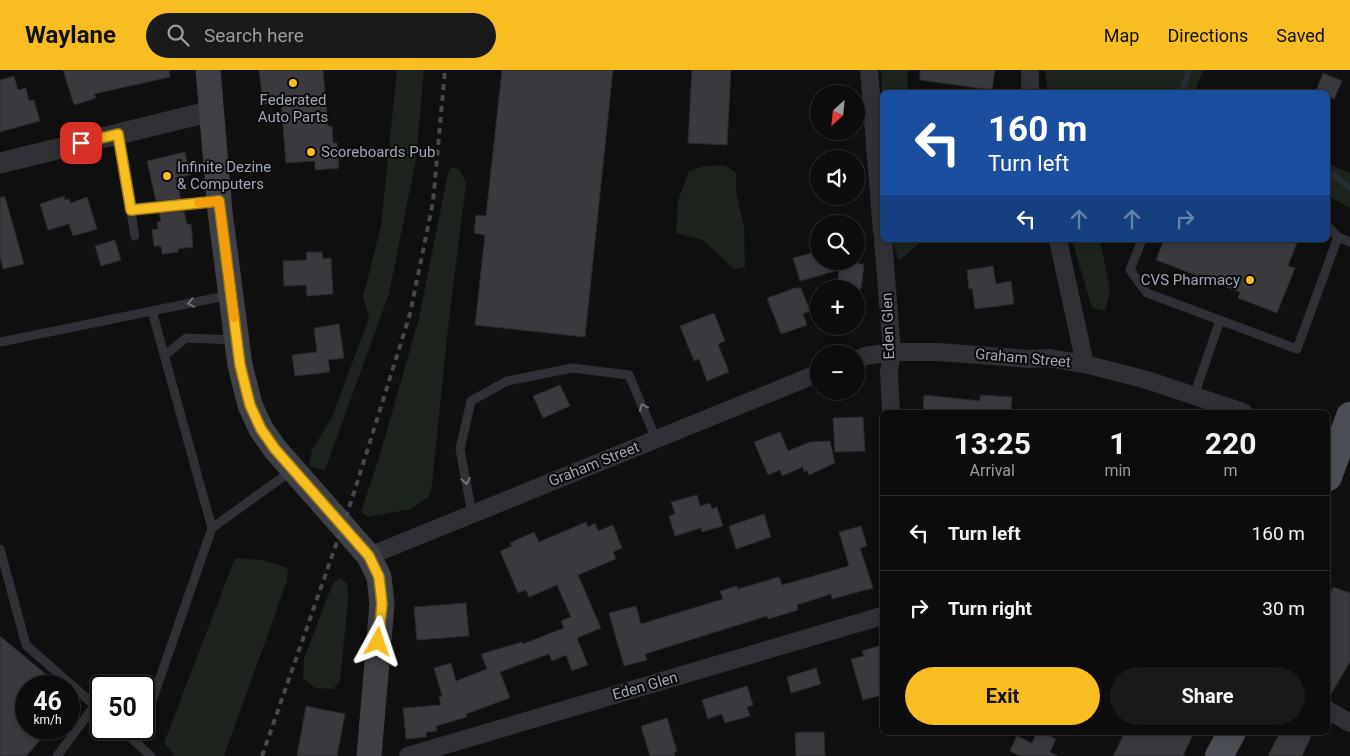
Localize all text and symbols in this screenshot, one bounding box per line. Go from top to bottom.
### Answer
search box [146,13,496,58]
text: Waylane [25,21,116,49]
icon: search [164,21,192,49]
text: Search here [204,24,304,47]
text: Map [1104,25,1139,46]
text: Directions [1167,25,1248,46]
text: Saved [1276,25,1325,46]
marker: Federated Auto Parts [287,77,299,89]
north arrow [810,85,865,140]
map controls [810,85,865,400]
place label: Federated Auto Parts [258,91,328,126]
text: 160 m [988,109,1087,150]
icon: left [905,110,970,175]
pin [60,122,102,164]
icon: arrive [67,129,95,157]
place label: Scoreboards Pub [321,143,435,161]
marker: Scoreboards Pub [305,146,317,158]
button: sound [810,150,865,205]
text: Turn left [988,151,1069,176]
place label: Infinite Dezine & Computers [177,158,271,193]
marker: Infinite Dezine & Computers [161,170,173,182]
icon: left [1012,205,1040,233]
icon: ahead [1065,205,1093,233]
icon: ahead [1118,205,1146,233]
icon: right [1171,205,1199,233]
button: search [810,215,865,270]
place label: CVS Pharmacy [1141,271,1240,289]
marker: CVS Pharmacy [1244,274,1256,286]
button: + [810,280,865,335]
street label: Eden Glen [878,292,898,360]
one-way arrow [187,297,196,307]
button: − [810,345,865,400]
street label: Graham Street [974,345,1072,371]
one-way arrow [638,403,649,412]
text: 13:25 [954,426,1031,461]
text: 1 [1109,426,1126,461]
text: 220 [1205,426,1256,461]
street label: Graham Street [546,438,642,490]
text: Arrival [970,461,1015,480]
text: min [1104,461,1131,480]
text: m [1224,461,1238,480]
one-way arrow [461,477,471,486]
icon: left [905,519,933,547]
text: Turn left [948,522,1021,545]
text: 160 m [1252,522,1305,545]
icon: right [905,594,933,622]
text: Turn right [948,597,1032,620]
text: 30 m [1262,597,1305,620]
position arrow [351,615,403,667]
button: Exit [905,667,1100,725]
button: Share [1110,667,1305,725]
street label: Eden Glen [610,668,680,704]
speed limit sign: 50 [90,675,155,740]
text: 46 [33,687,62,716]
text: km/h [33,713,62,727]

